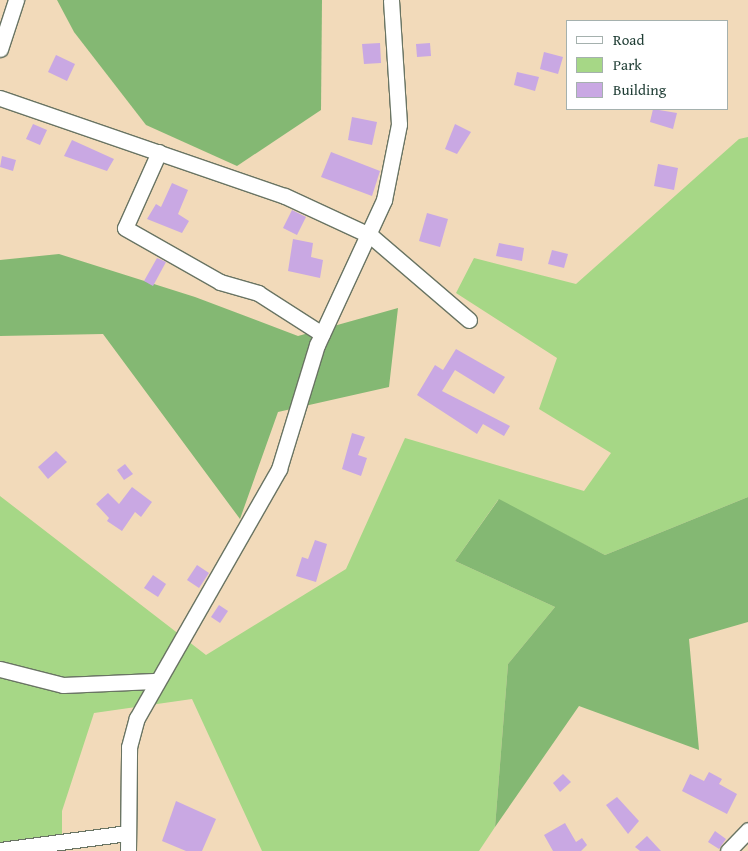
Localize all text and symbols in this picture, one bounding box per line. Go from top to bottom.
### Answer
legend [566,20,728,110]
text: Road [613,29,644,50]
text: Park [613,54,642,75]
text: Building [613,79,666,100]

